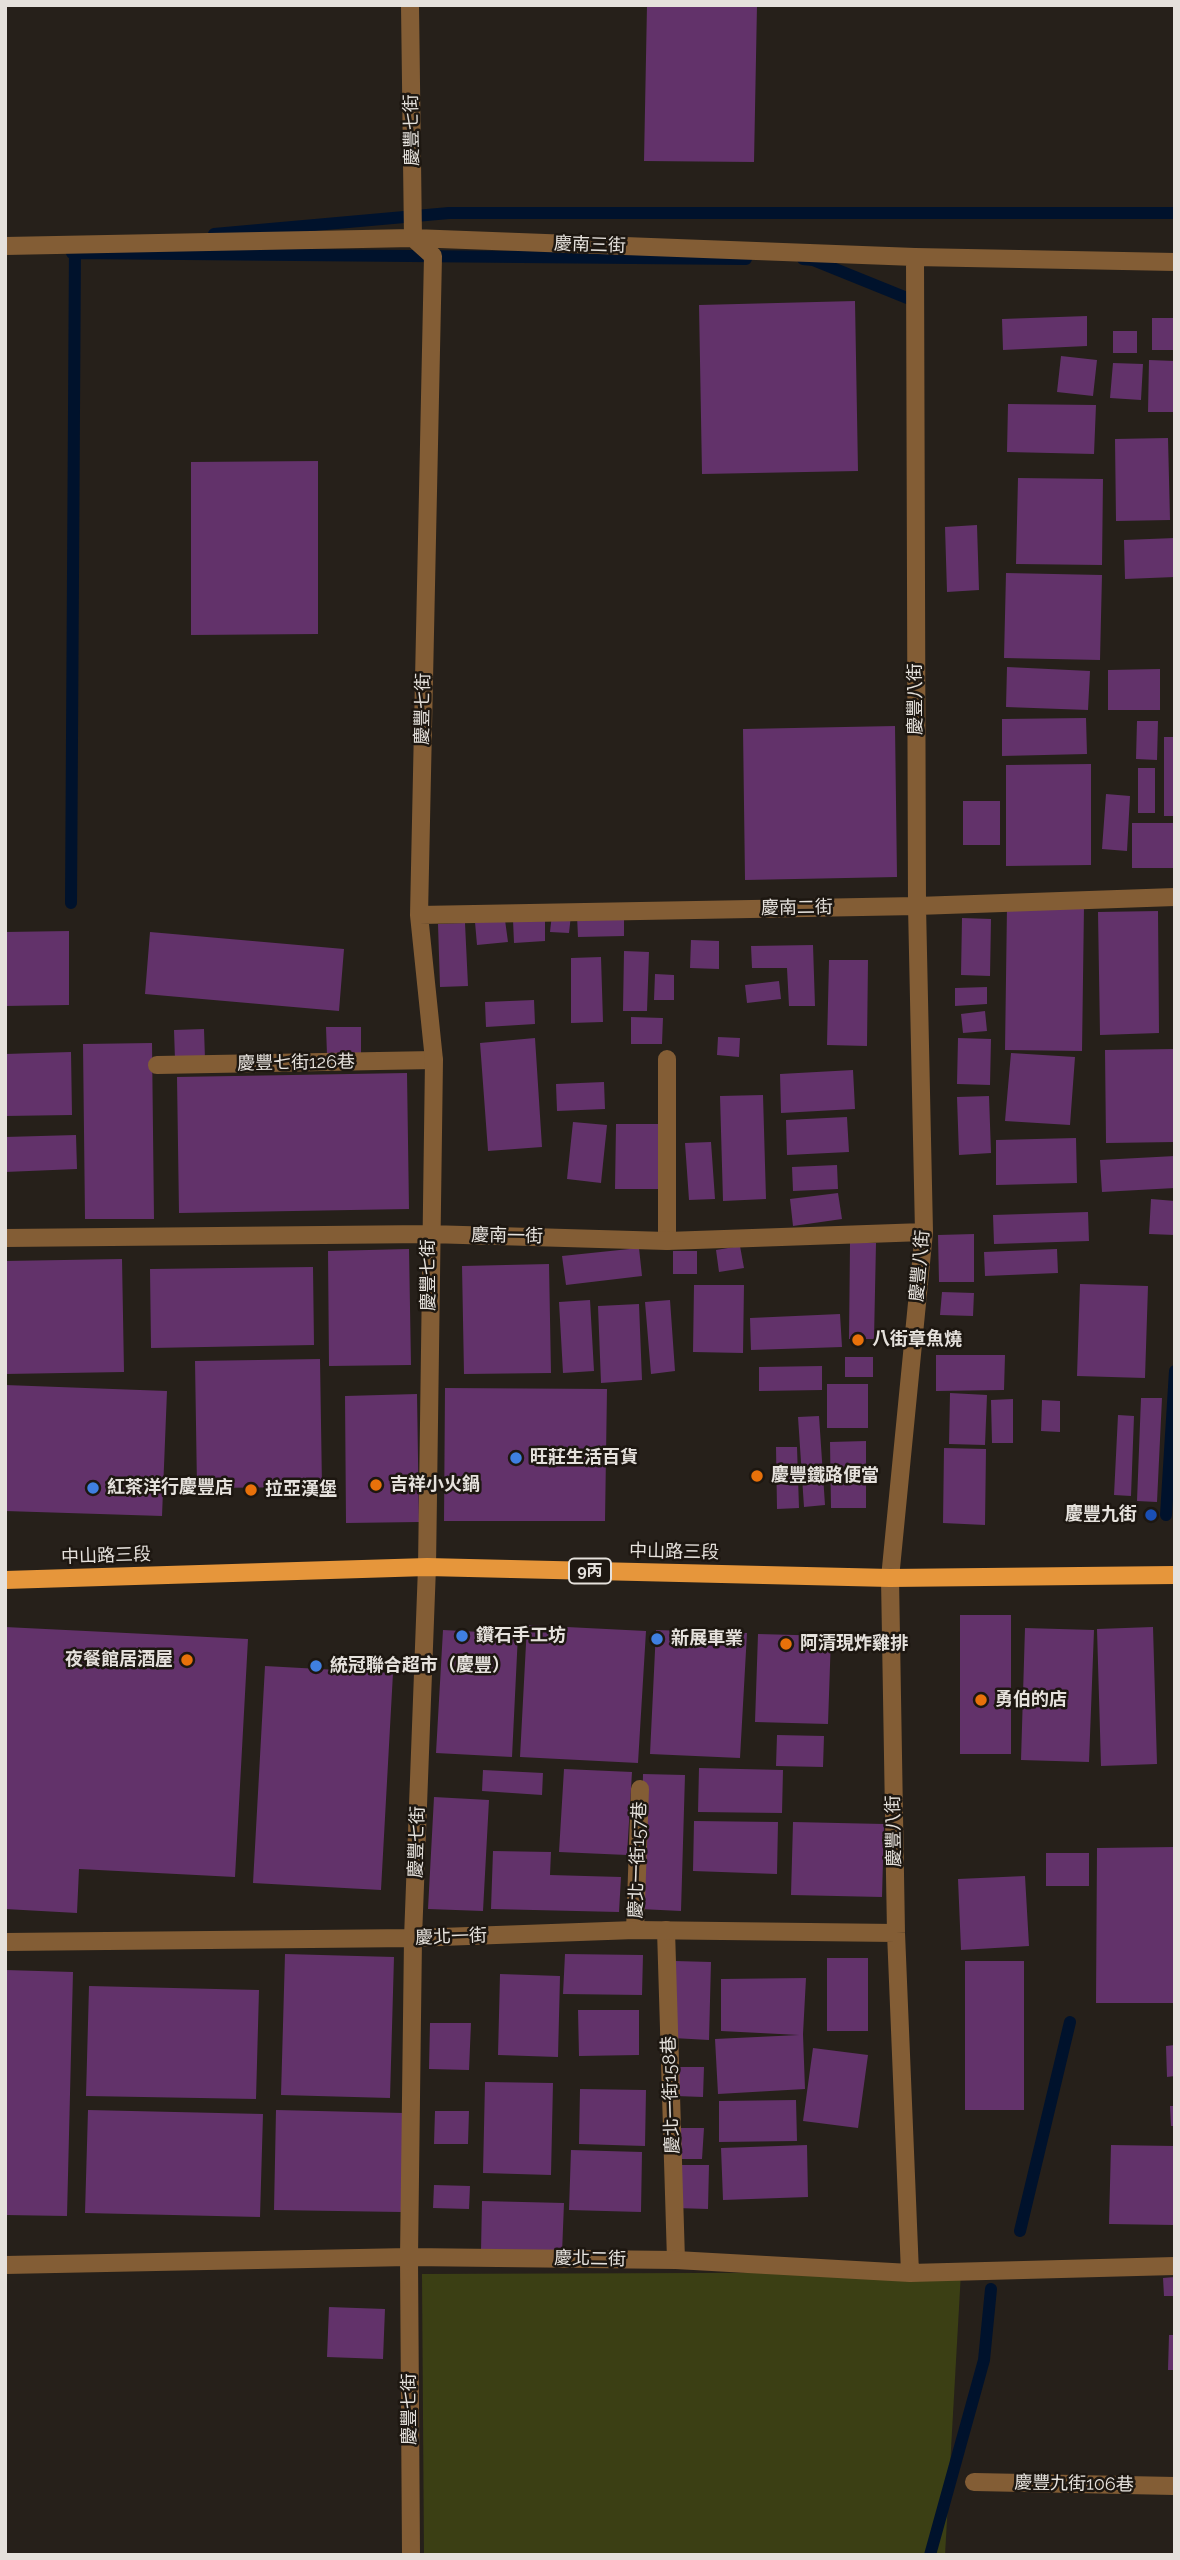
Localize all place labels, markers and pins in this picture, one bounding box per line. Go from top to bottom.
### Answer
place label: 八街章魚燒 [872,1329,962,1351]
marker: 八街章魚燒 [850,1332,866,1348]
place label: 旺莊生活百貨 [530,1447,638,1469]
marker: 旺莊生活百貨 [508,1450,524,1466]
place label: 慶豐鐵路便當 [771,1465,879,1487]
marker: 慶豐鐵路便當 [749,1468,765,1484]
place label: 吉祥小火鍋 [390,1474,480,1496]
place label: 紅茶洋行慶豐店 [107,1477,233,1499]
marker: 吉祥小火鍋 [368,1477,384,1493]
place label: 拉亞漢堡 [265,1479,337,1501]
marker: 紅茶洋行慶豐店 [85,1480,101,1496]
marker: 拉亞漢堡 [243,1482,259,1498]
place label: 慶豐九街 [1065,1504,1137,1526]
marker: 慶豐九街 [1143,1507,1159,1523]
place label: 鑽石手工坊 [476,1625,566,1647]
marker: 鑽石手工坊 [454,1628,470,1644]
place label: 新展車業 [671,1628,743,1650]
marker: 新展車業 [649,1631,665,1647]
place label: 阿清現炸雞排 [800,1633,908,1655]
marker: 阿清現炸雞排 [778,1636,794,1652]
place label: 夜餐館居酒屋 [65,1649,173,1671]
marker: 夜餐館居酒屋 [179,1652,195,1668]
place label: 統冠聯合超市（慶豐） [330,1655,510,1677]
marker: 統冠聯合超市（慶豐） [308,1658,324,1674]
place label: 勇伯的店 [995,1689,1067,1711]
marker: 勇伯的店 [973,1692,989,1708]

